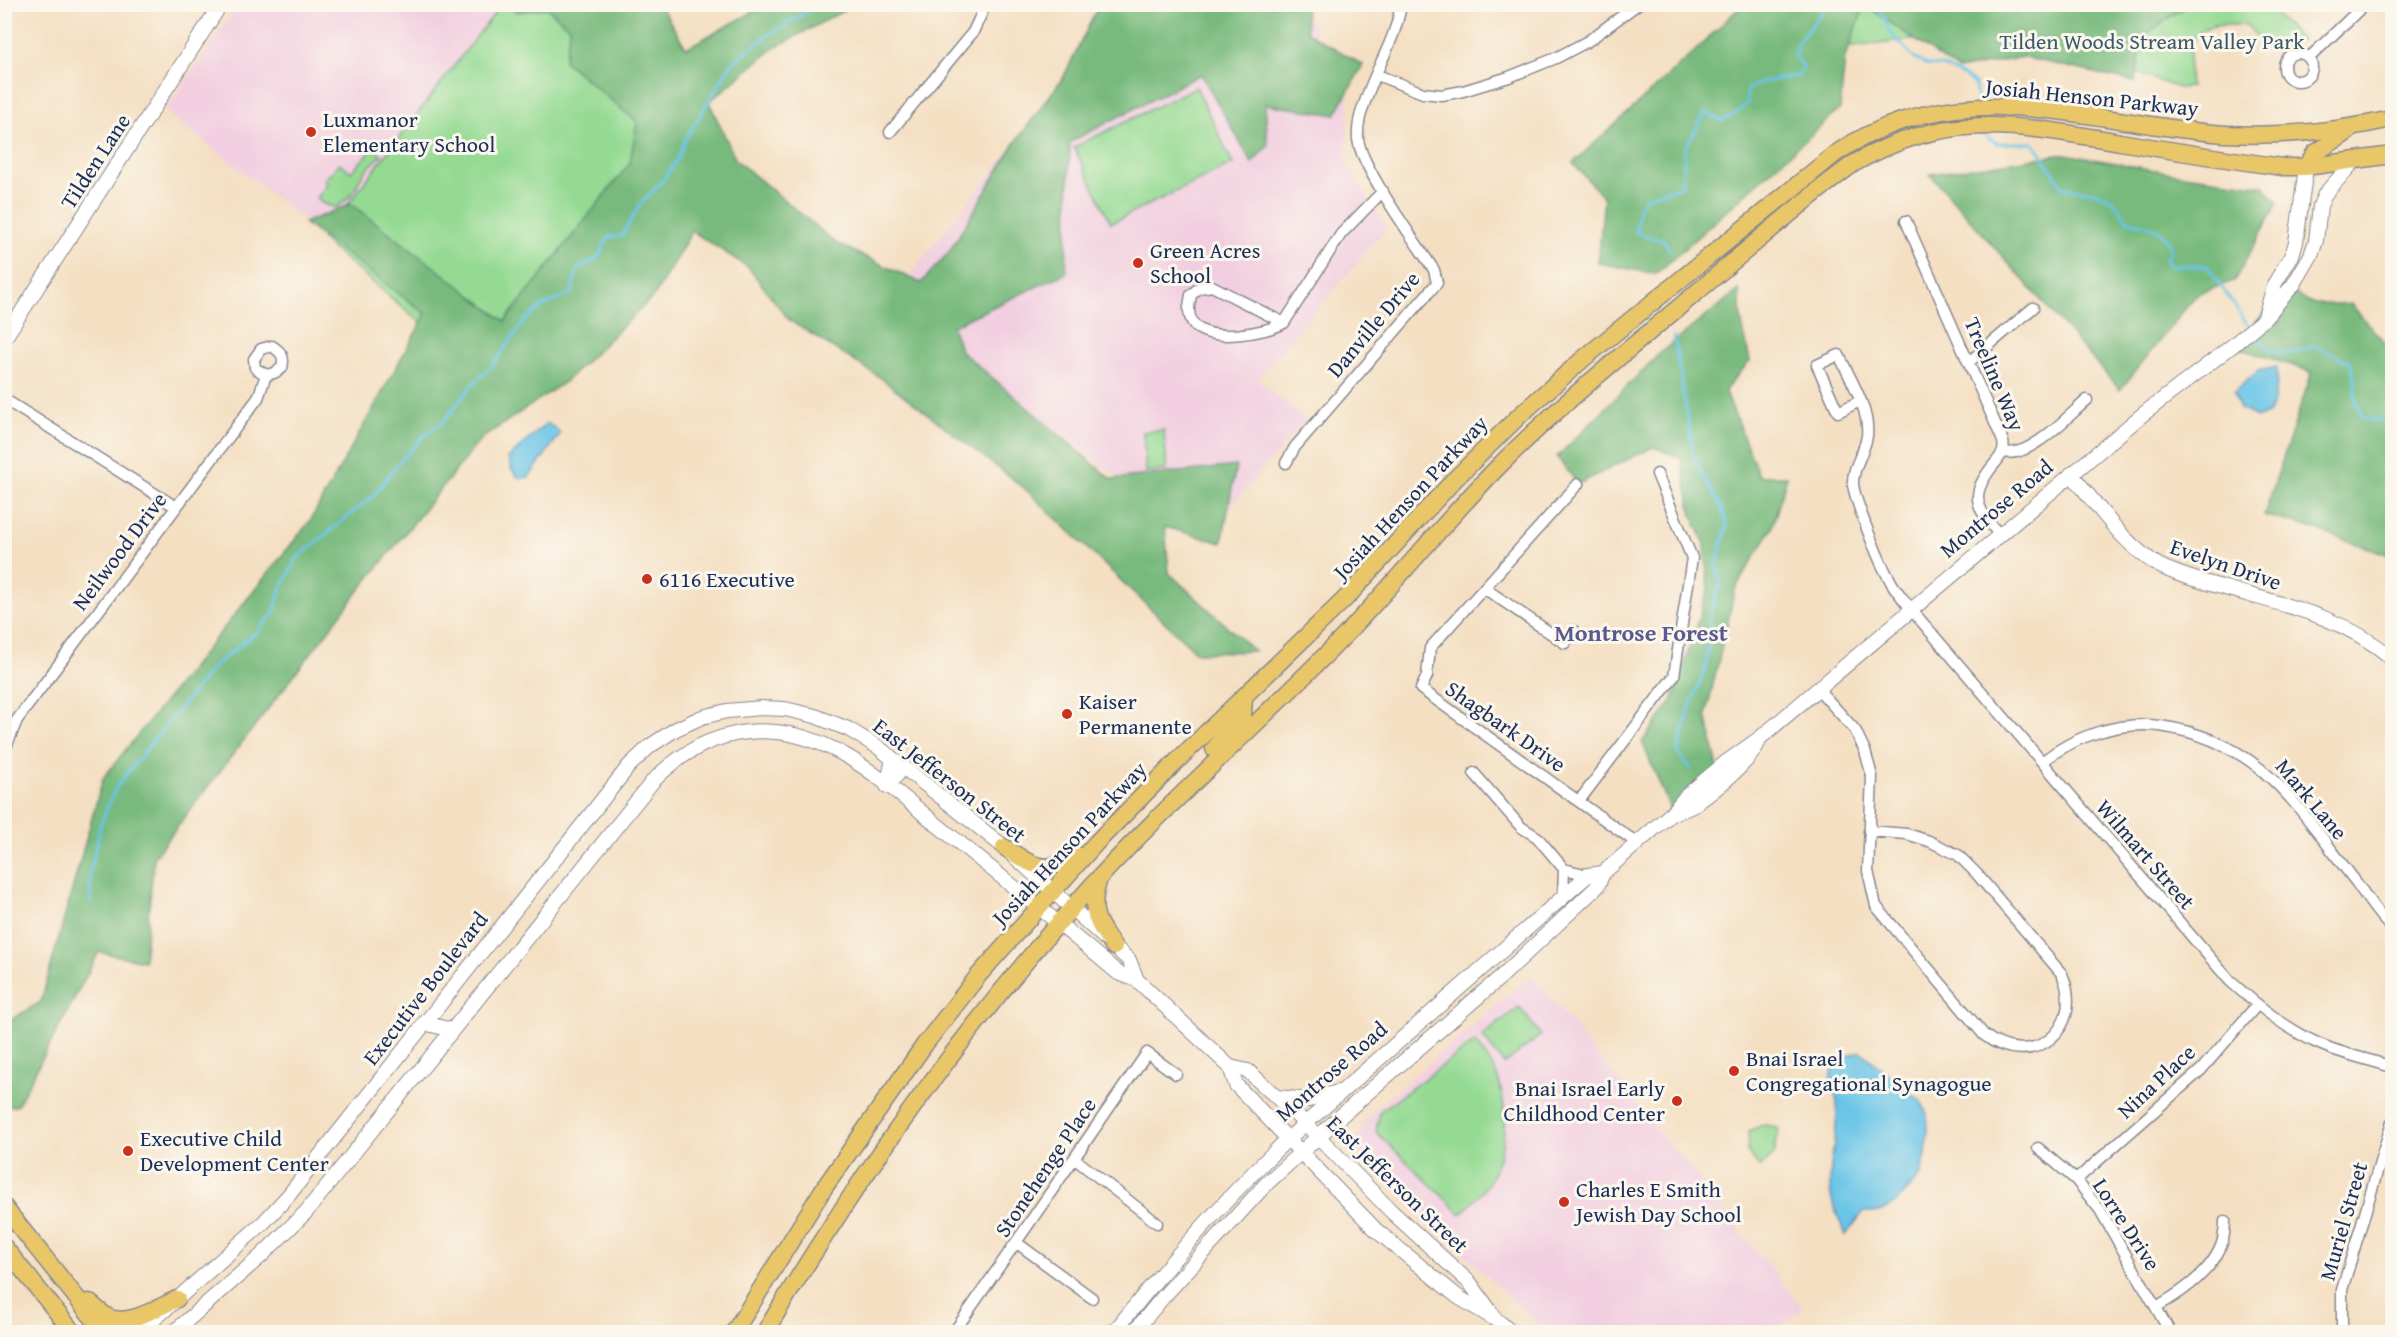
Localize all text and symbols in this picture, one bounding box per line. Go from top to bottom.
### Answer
park label: Tilden Woods Stream Valley Park [2000,25,2305,57]
street label: Josiah Henson Parkway [1981,70,2200,124]
place label: Luxmanor Elementary School [323,103,495,160]
street label: Tilden Lane [52,107,138,215]
marker: Luxmanor Elementary School [304,125,318,139]
place label: Green Acres School [1150,234,1260,291]
marker: Green Acres School [1131,256,1145,270]
street label: Danville Drive [1319,264,1427,384]
street label: Treeline Way [1957,312,2033,436]
street label: Josiah Henson Parkway [1323,408,1495,588]
street label: Montrose Road [1932,451,2060,565]
street label: Neilwood Drive [64,485,174,617]
street label: Evelyn Drive [2166,530,2286,598]
place label: 6116 Executive [659,563,795,595]
marker: 6116 Executive [640,572,654,586]
district label: Montrose Forest [1554,615,1728,650]
street label: Shagbark Drive [1439,673,1573,779]
place label: Kaiser Permanente [1079,685,1192,742]
marker: Kaiser Permanente [1060,707,1074,721]
street label: East Jefferson Street [867,710,1033,850]
street label: Mark Lane [2268,751,2356,847]
street label: Josiah Henson Parkway [982,754,1154,934]
street label: Wilmart Street [2089,792,2203,916]
street label: Executive Boulevard [355,904,495,1072]
street label: Montrose Road [1268,1013,1394,1129]
street label: Nina Place [2110,1036,2202,1126]
place label: Bnai Israel Congregational Synagogue [1746,1042,1992,1099]
marker: Bnai Israel Congregational Synagogue [1727,1064,1741,1078]
place label: Bnai Israel Early Childhood Center [1503,1072,1665,1129]
street label: Stonehenge Place [986,1091,1104,1243]
marker: Bnai Israel Early Childhood Center [1670,1094,1684,1108]
street label: East Jefferson Street [1320,1108,1476,1260]
place label: Executive Child Development Center [140,1122,329,1179]
marker: Executive Child Development Center [121,1144,135,1158]
street label: Muriel Street [2311,1158,2375,1284]
street label: Lorre Drive [2085,1172,2169,1276]
place label: Charles E Smith Jewish Day School [1573,1173,1742,1230]
marker: Charles E Smith Jewish Day School [1557,1195,1571,1209]

